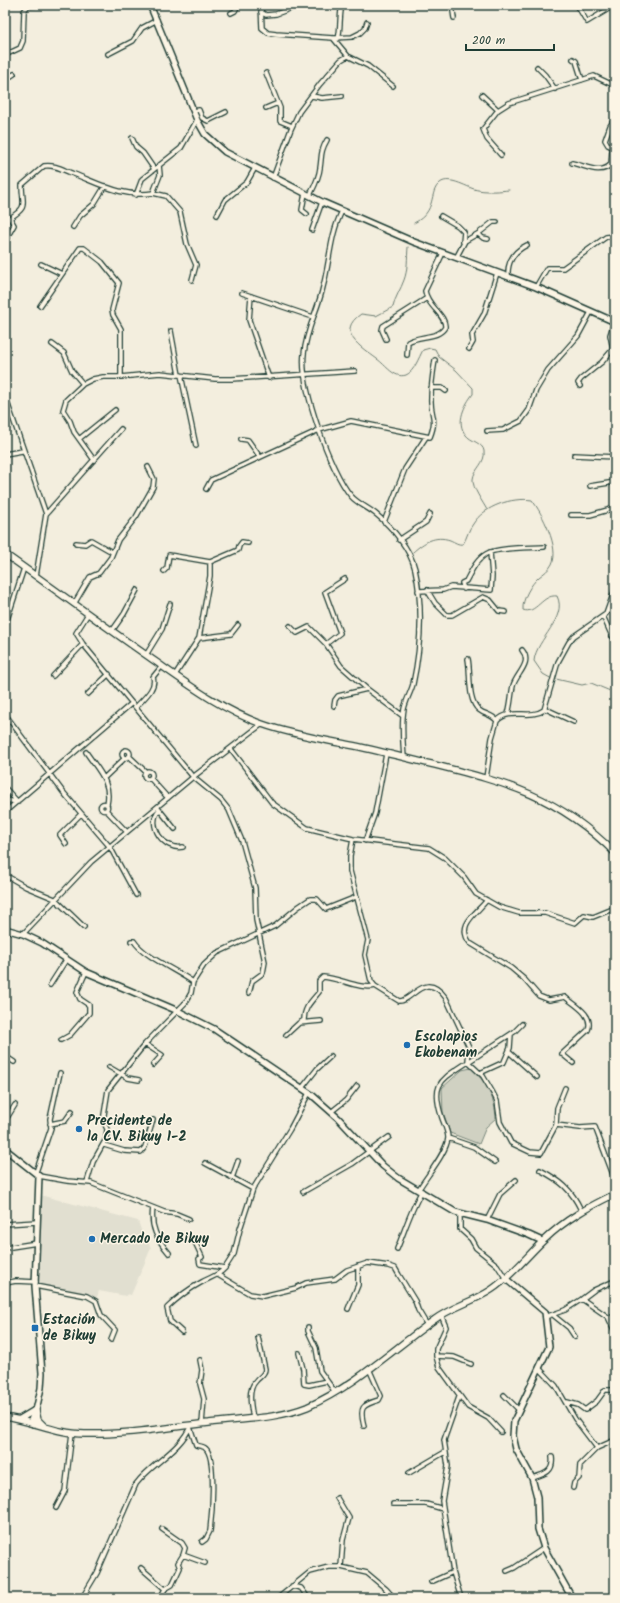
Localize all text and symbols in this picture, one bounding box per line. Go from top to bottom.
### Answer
scale bar [466,26,554,52]
text: 200 m [472,31,506,50]
place label: Escolapios Ekobenam [415,1026,478,1064]
marker: Escolapios Ekobenam [402,1040,412,1050]
place label: Precidente de la CV. Bikuy 1-2 [87,1110,187,1148]
marker: Precidente de la CV. Bikuy 1-2 [74,1124,84,1134]
place label: Mercado de Bikuy [100,1228,210,1250]
marker: Mercado de Bikuy [87,1234,97,1244]
place label: Estación de Bikuy [43,1309,97,1347]
marker: Estación de Bikuy [30,1323,40,1333]

